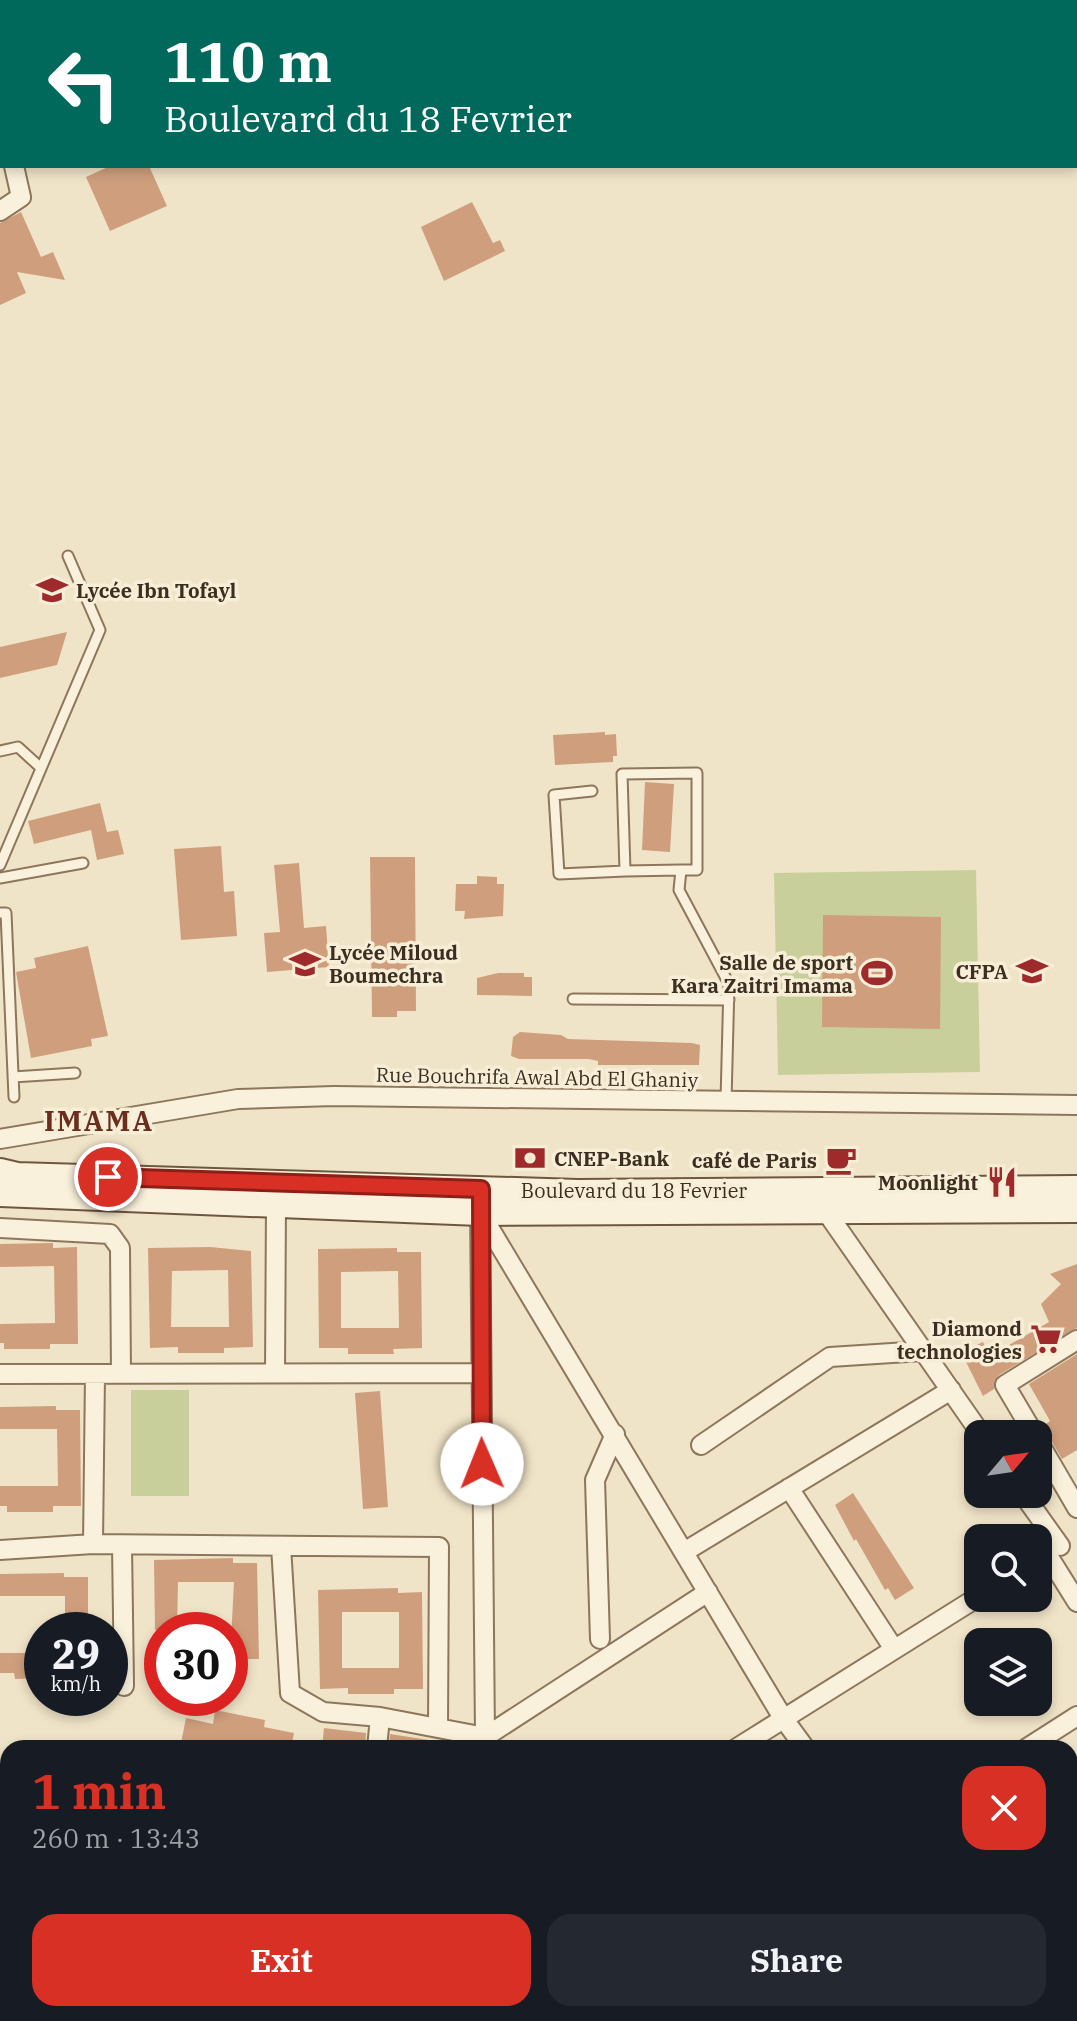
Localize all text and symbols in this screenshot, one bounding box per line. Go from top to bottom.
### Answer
text: 110 m [164,25,332,97]
icon: left [32,32,136,136]
text: Boulevard du 18 Fevrier [164,95,572,142]
school or university icon: Lycée Ibn Tofayl [35,573,69,607]
place label: Lycée Ibn Tofayl [76,577,236,604]
place label: Lycée Miloud Boumechra [329,939,458,989]
school or university icon: Lycée Miloud Boumechra [288,947,322,981]
place label: Salle de sport Kara Zaitri Imama [671,949,854,999]
school or university icon: CFPA [1015,954,1049,988]
sports icon: Salle de sport Kara Zaitri Imama [860,956,894,990]
place label: CFPA [956,958,1008,985]
street label: Rue Bouchrifa Awal Abd El Ghaniy [376,1061,699,1093]
district label: IMAMA [44,1102,154,1139]
bank icon: CNEP-Bank [513,1141,547,1175]
pin [74,1143,142,1211]
cafe icon: café de Paris [824,1143,858,1177]
place label: CNEP-Bank [554,1145,669,1172]
place label: café de Paris [692,1147,817,1174]
icon: arrive [86,1155,130,1199]
restaurant icon: Moonlight [985,1165,1019,1199]
place label: Moonlight [878,1169,979,1196]
street label: Boulevard du 18 Fevrier [521,1177,747,1204]
place label: Diamond technologies [897,1315,1022,1365]
supermarket icon: Diamond technologies [1029,1322,1063,1356]
north arrow [964,1420,1052,1508]
map controls [964,1420,1052,1716]
position arrow [440,1422,524,1506]
button: search [964,1524,1052,1612]
speed limit sign: 30 [144,1612,248,1716]
text: 29 [52,1628,100,1680]
button: layers [964,1628,1052,1716]
text: km/h [51,1670,101,1697]
text: 1 min [32,1760,166,1822]
button: close [962,1766,1046,1850]
text: 260 m · 13:43 [32,1821,200,1855]
button: Exit [32,1914,531,2006]
button: Share [547,1914,1046,2006]

